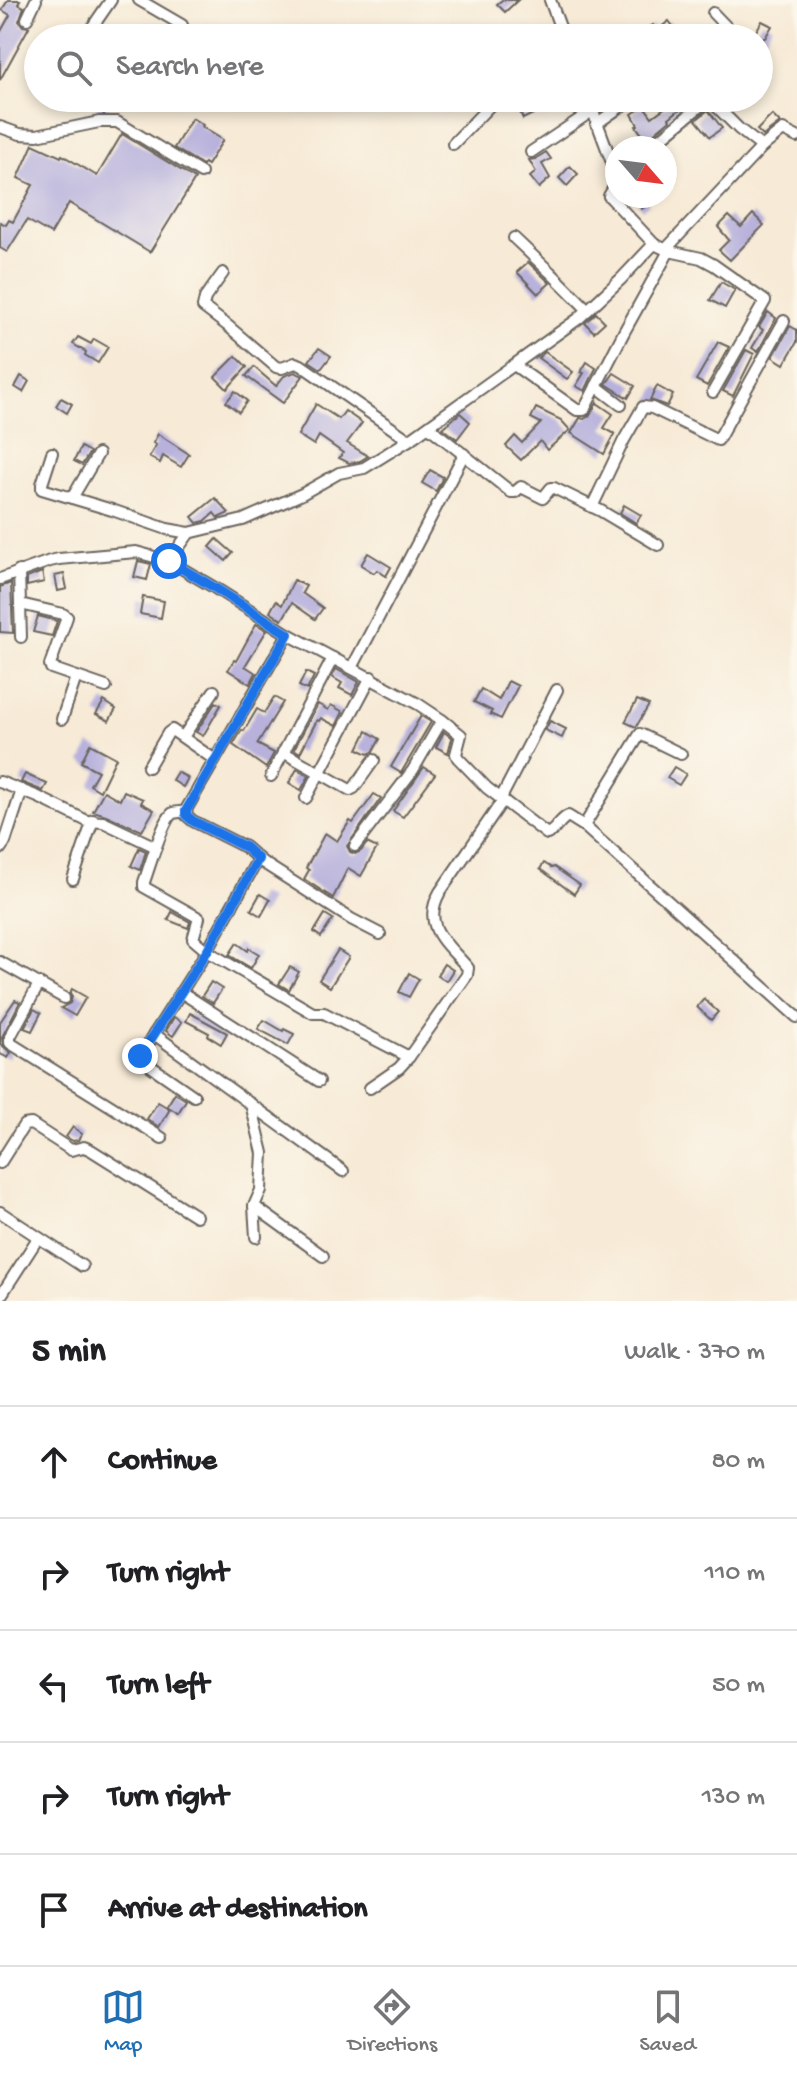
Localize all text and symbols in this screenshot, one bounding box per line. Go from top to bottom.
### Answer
search box [24,24,773,112]
icon: search [52,46,96,90]
text: Search here [116,51,264,86]
north arrow [605,136,677,208]
route start [151,543,187,579]
route end [122,1038,158,1074]
text: 5 min [32,1333,106,1373]
text: Walk · 370 m [624,1338,765,1369]
icon: ahead [32,1440,76,1484]
text: Continue [108,1445,217,1480]
text: 80 m [711,1447,765,1478]
icon: right [32,1552,76,1596]
text: Turn right [108,1557,228,1592]
text: 110 m [705,1559,765,1590]
icon: left [32,1664,76,1708]
text: Turn left [108,1669,209,1704]
text: 50 m [712,1671,765,1702]
icon: right [32,1776,76,1820]
text: Turn right [108,1781,228,1816]
text: 130 m [702,1783,765,1814]
icon: arrive [32,1888,76,1932]
text: Arrive at destination [108,1893,368,1928]
tab: Map [101,1985,145,2059]
tab: Directions [348,1985,437,2059]
tab: Saved [639,1985,696,2059]

